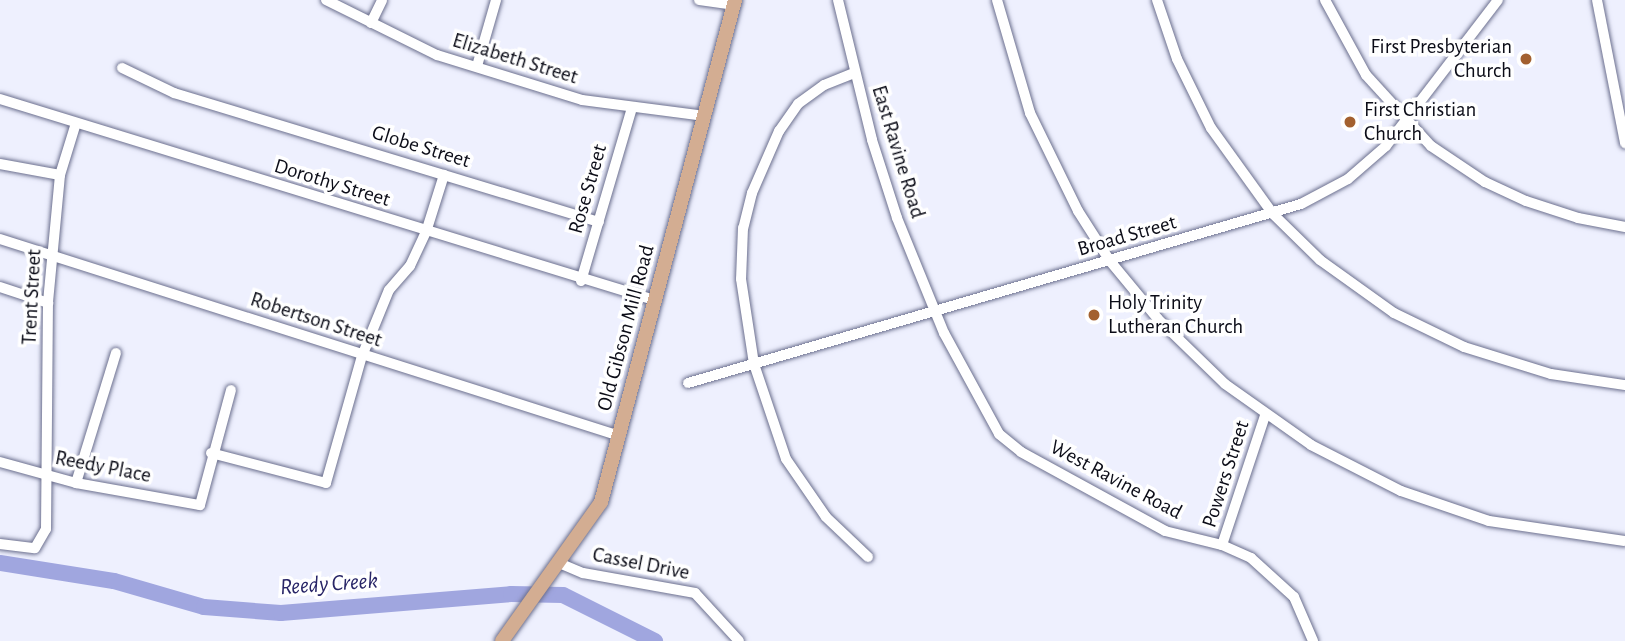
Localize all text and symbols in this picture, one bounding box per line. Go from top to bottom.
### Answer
street label: Elizabeth Street [449,28,581,90]
place label: First Presbyterian Church [1371,34,1512,84]
marker: First Presbyterian Church [1518,51,1534,67]
street label: East Ravine Road [866,82,930,222]
place label: First Christian Church [1364,97,1476,147]
marker: First Christian Church [1342,114,1358,130]
street label: Globe Street [369,120,473,174]
street label: Rose Street [563,142,613,236]
street label: Dorothy Street [271,153,393,213]
street label: Broad Street [1075,210,1179,262]
street label: Old Gibson Mill Road [592,242,660,414]
street label: Trent Street [17,248,47,346]
street label: Robertson Street [247,287,385,353]
place label: Holy Trinity Lutheran Church [1108,290,1243,340]
marker: Holy Trinity Lutheran Church [1086,307,1102,323]
street label: Powers Street [1197,417,1255,531]
street label: West Ravine Road [1046,435,1186,525]
street label: Reedy Place [53,445,153,489]
street label: Cassel Drive [590,542,692,586]
water label: Reedy Creek [279,568,379,602]

